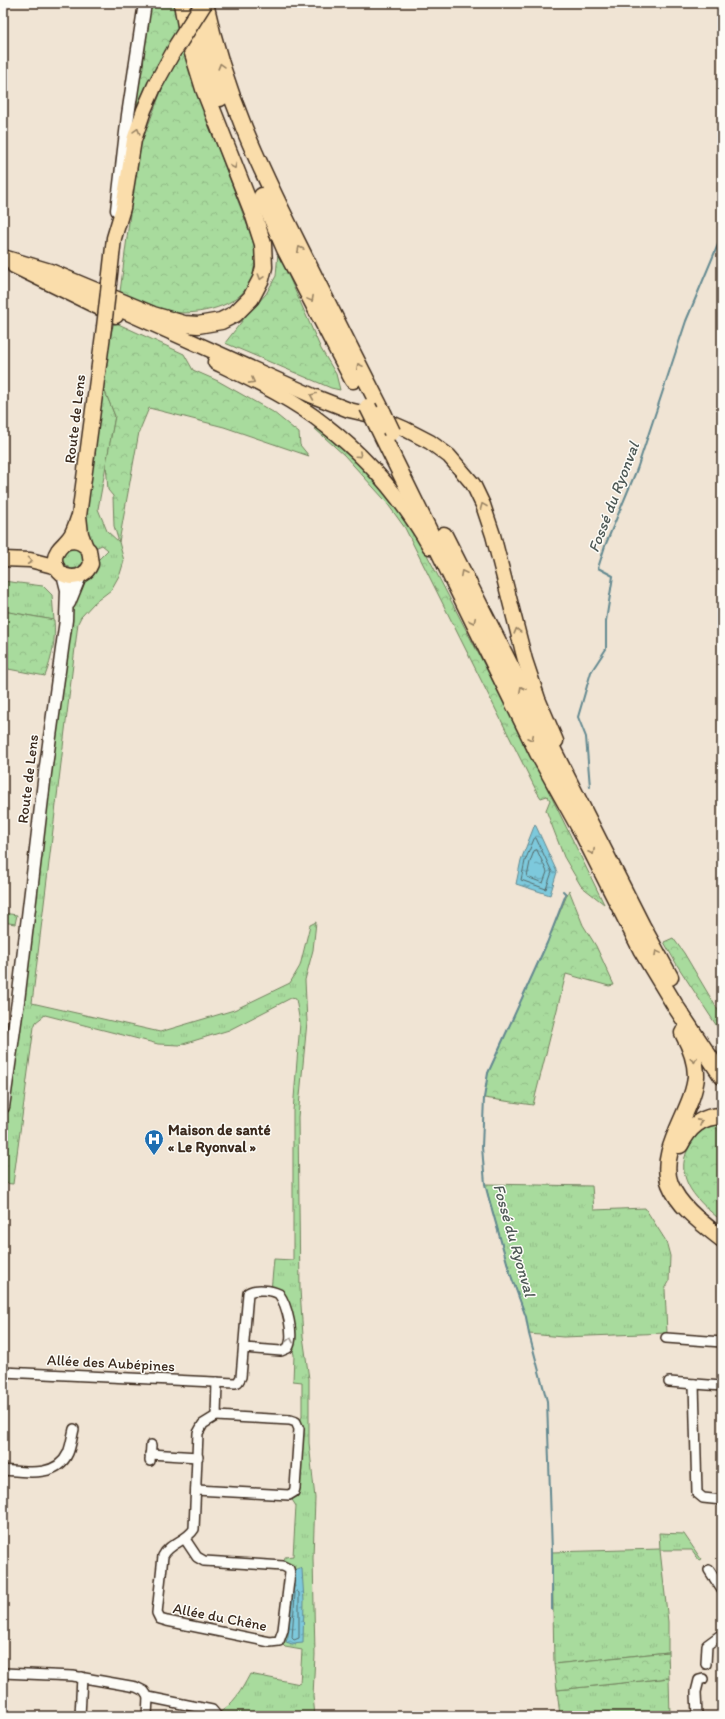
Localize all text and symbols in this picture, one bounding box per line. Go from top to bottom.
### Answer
one-way arrow [217,63,226,70]
one-way arrow [132,128,141,135]
one-way arrow [229,161,237,169]
one-way arrow [297,246,305,254]
one-way arrow [257,274,266,281]
one-way arrow [306,294,314,302]
one-way arrow [356,362,363,370]
street label: Route de Lens [61,373,89,465]
one-way arrow [248,377,256,384]
one-way arrow [309,393,317,401]
water label: Fossé du Ryonval [584,438,644,555]
one-way arrow [354,450,362,457]
one-way arrow [479,502,487,509]
one-way arrow [27,556,33,565]
one-way arrow [460,570,468,577]
one-way arrow [468,617,476,624]
one-way arrow [513,628,522,635]
one-way arrow [519,686,527,693]
street label: Route de Lens [14,733,42,825]
one-way arrow [526,733,534,741]
one-way arrow [587,848,595,856]
one-way arrow [654,949,661,957]
one-way arrow [689,1056,697,1063]
one-way arrow [696,1119,703,1127]
place label: Maison de santé « Le Ryonval » [168,1121,271,1157]
hospital icon: Maison de santé « Le Ryonval » [143,1128,165,1156]
water label: Fossé du Ryonval [489,1182,540,1300]
one-way arrow [285,1337,293,1343]
street label: Allée des Aubépines [47,1351,176,1375]
street label: Allée du Chêne [171,1599,269,1635]

